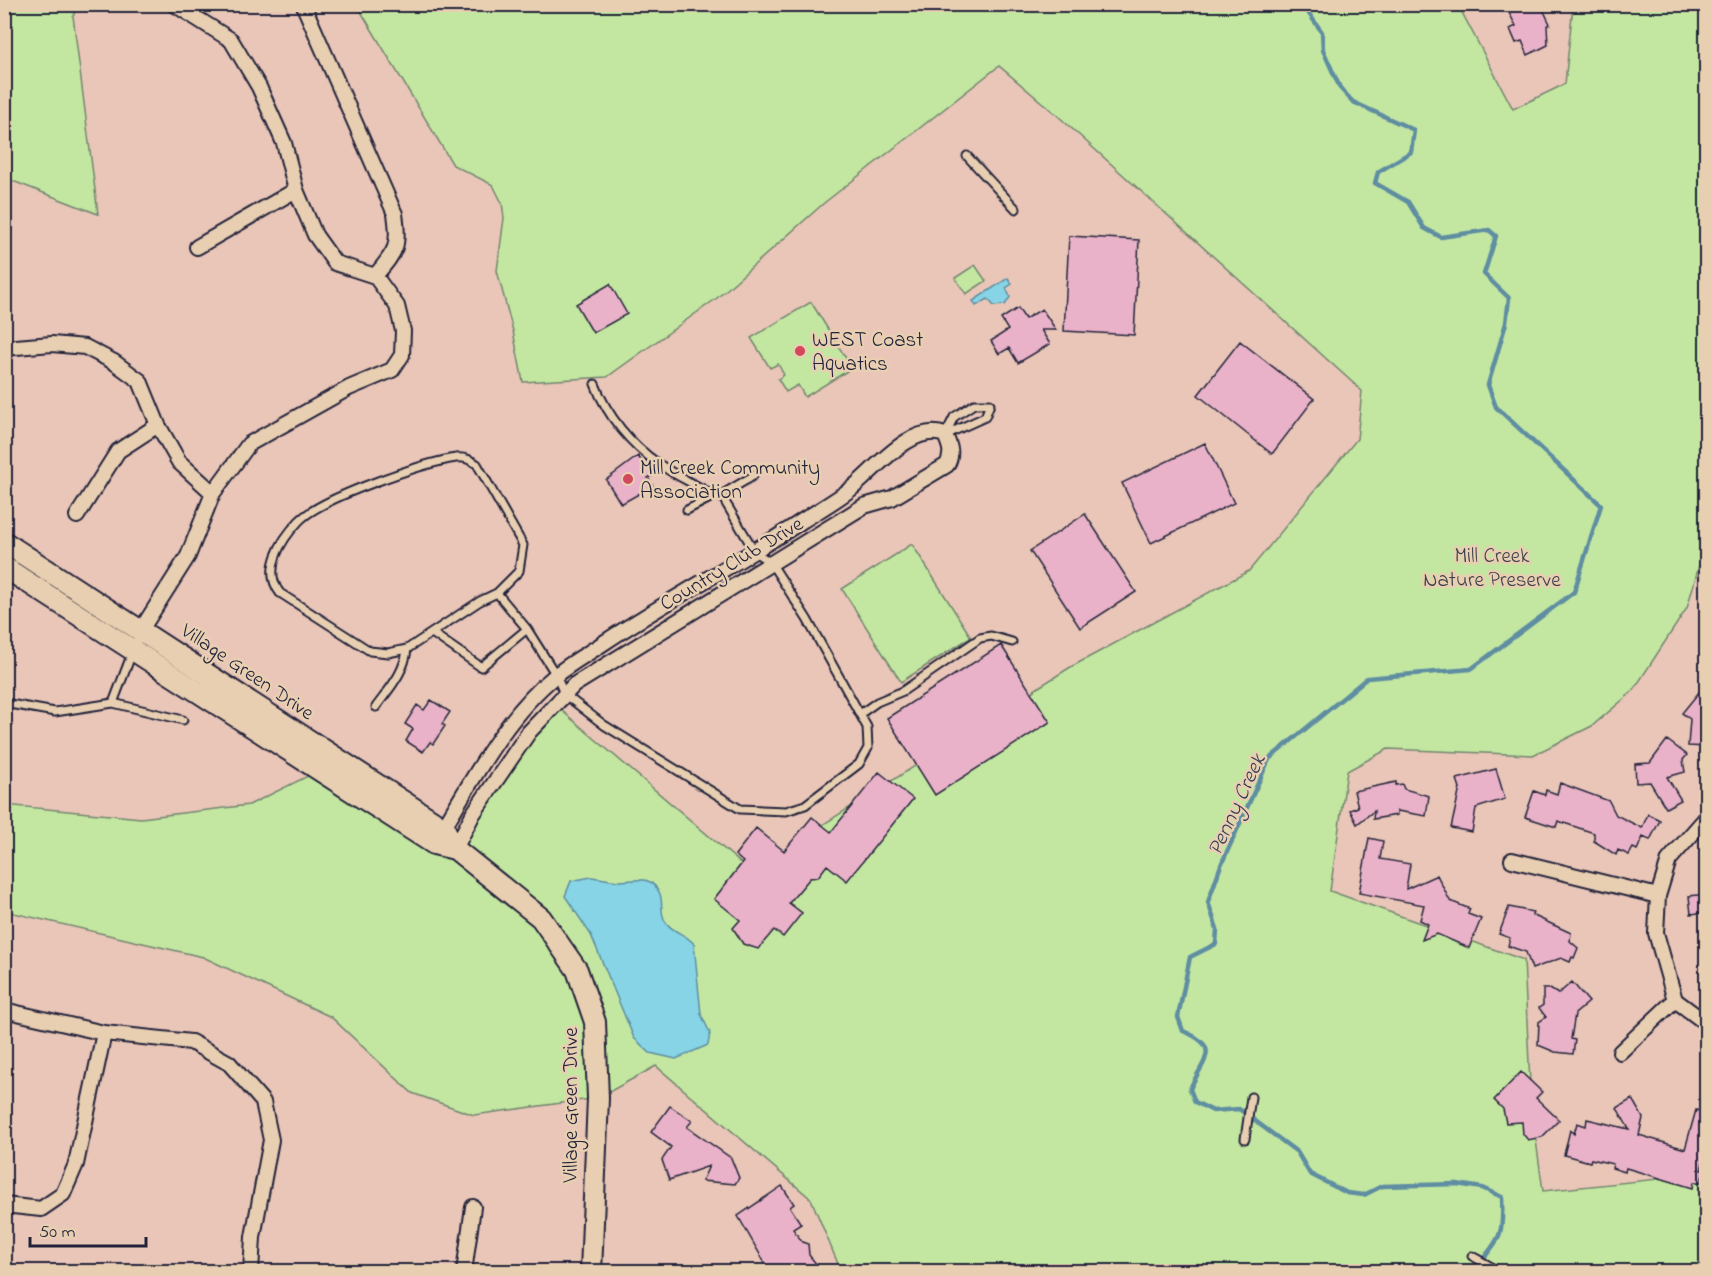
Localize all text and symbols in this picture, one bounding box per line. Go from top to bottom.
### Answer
place label: WEST Coast Aquatics [812,326,923,380]
marker: WEST Coast Aquatics [793,344,807,358]
place label: Mill Creek Community Association [640,454,820,508]
marker: Mill Creek Community Association [621,472,635,486]
street label: Country Club Drive [655,510,811,621]
park label: Mill Creek Nature Preserve [1423,542,1561,596]
street label: Village Green Drive [172,616,320,730]
water label: Penny Creek [1200,748,1276,861]
street label: Village Green Drive [557,1027,589,1184]
scale bar [30,1210,146,1248]
text: 50 m [39,1220,76,1246]

